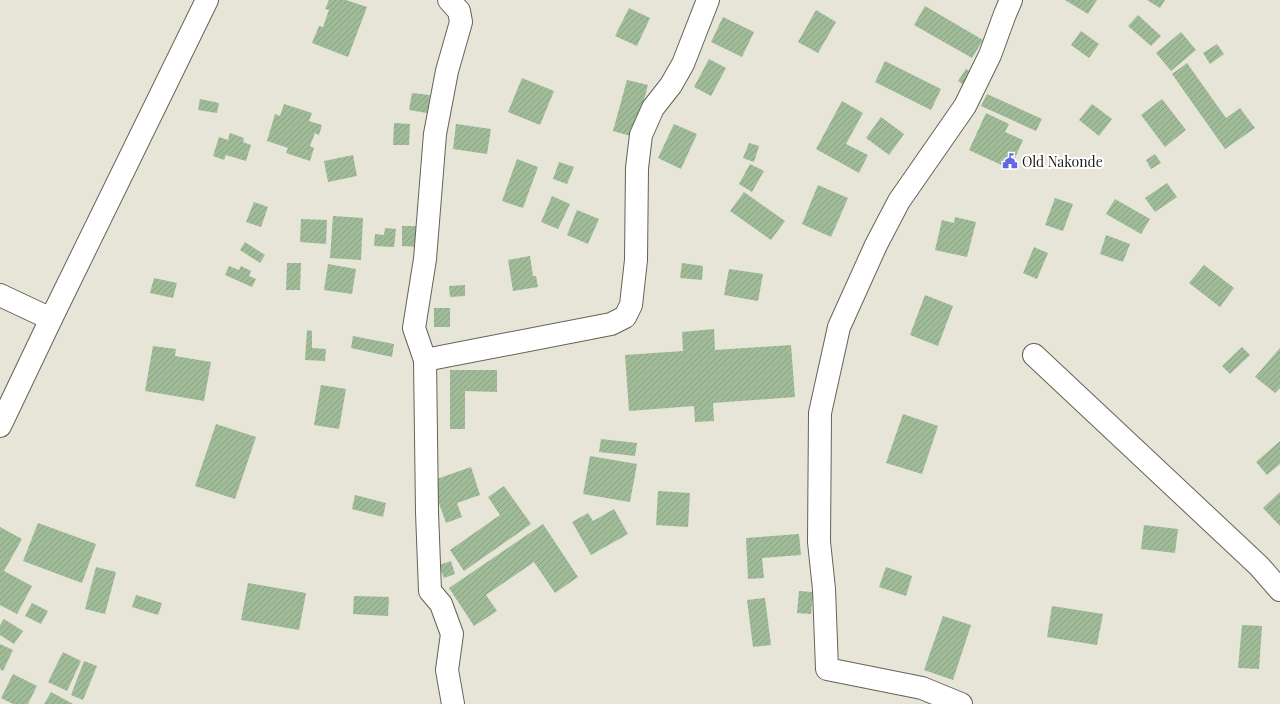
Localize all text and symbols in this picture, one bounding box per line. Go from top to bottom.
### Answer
public building icon: Old Nakonde [1001,152,1019,170]
place label: Old Nakonde [1022,152,1103,171]

